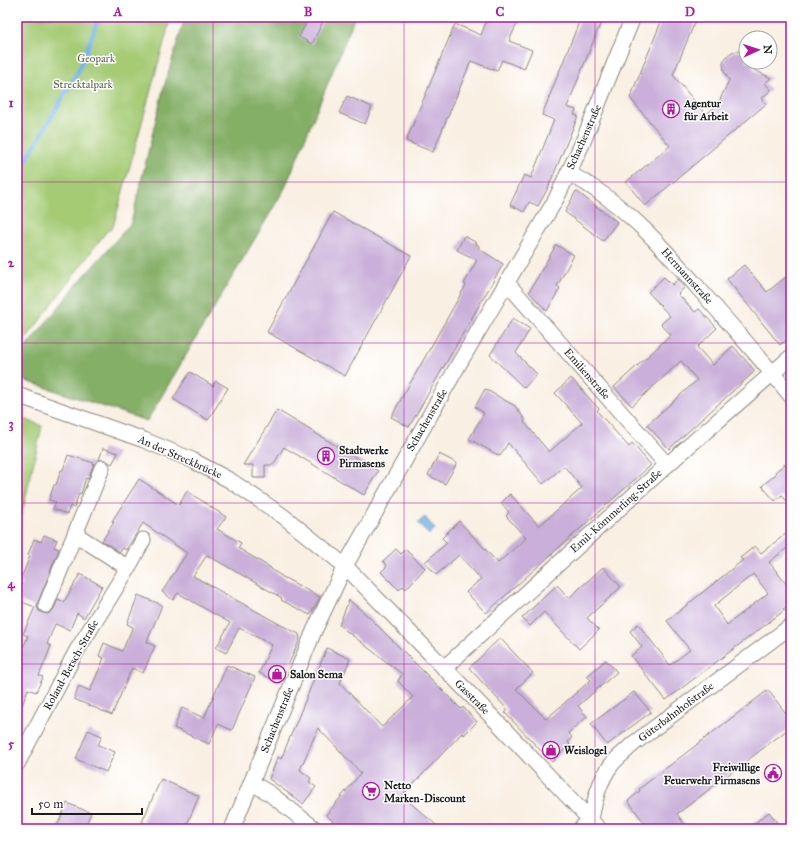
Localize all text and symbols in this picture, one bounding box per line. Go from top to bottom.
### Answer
text: A [113,4,123,20]
text: B [304,4,313,20]
text: C [496,4,505,20]
text: D [685,4,695,20]
north arrow [738,30,778,70]
text: N [761,44,774,55]
park label: Geopark [77,52,116,65]
park label: Strecktalpark [53,78,114,91]
text: 1 [8,95,14,111]
place label: Agentur für Arbeit [683,97,728,123]
building icon: Agentur für Arbeit [661,99,681,119]
street label: Schachenstraße [564,102,604,172]
street label: Hermannstraße [658,245,716,307]
text: 2 [8,255,15,271]
street label: Emilienstraße [561,346,613,403]
street label: Schachenstraße [404,386,450,454]
text: 3 [8,416,14,432]
street label: An der Streckbrücke [135,432,224,482]
place label: Stadtwerke Pirmasens [339,444,389,470]
building icon: Stadtwerke Pirmasens [316,446,336,466]
street label: Emil-Kömmerling-Straße [567,466,665,556]
text: 4 [7,576,15,592]
street label: Roland-Betsch-Straße [41,617,101,712]
shop icon: Salon Sema [267,664,287,684]
place label: Salon Sema [290,668,343,681]
street label: Gasstraße [452,677,492,717]
street label: Güterbahnhofstraße [636,679,717,745]
street label: Schachenstraße [258,685,296,755]
text: 5 [8,736,15,752]
shop icon: Weislogel [541,740,561,760]
place label: Weislogel [564,744,608,757]
place label: Freiwillige Feuerwehr Pirmasens [664,761,760,787]
public building icon: Freiwillige Feuerwehr Pirmasens [763,763,783,783]
place label: Netto Marken-Discount [384,779,466,805]
supermarket icon: Netto Marken-Discount [361,781,381,801]
scale bar [32,790,142,816]
text: 50 m [38,797,63,811]

